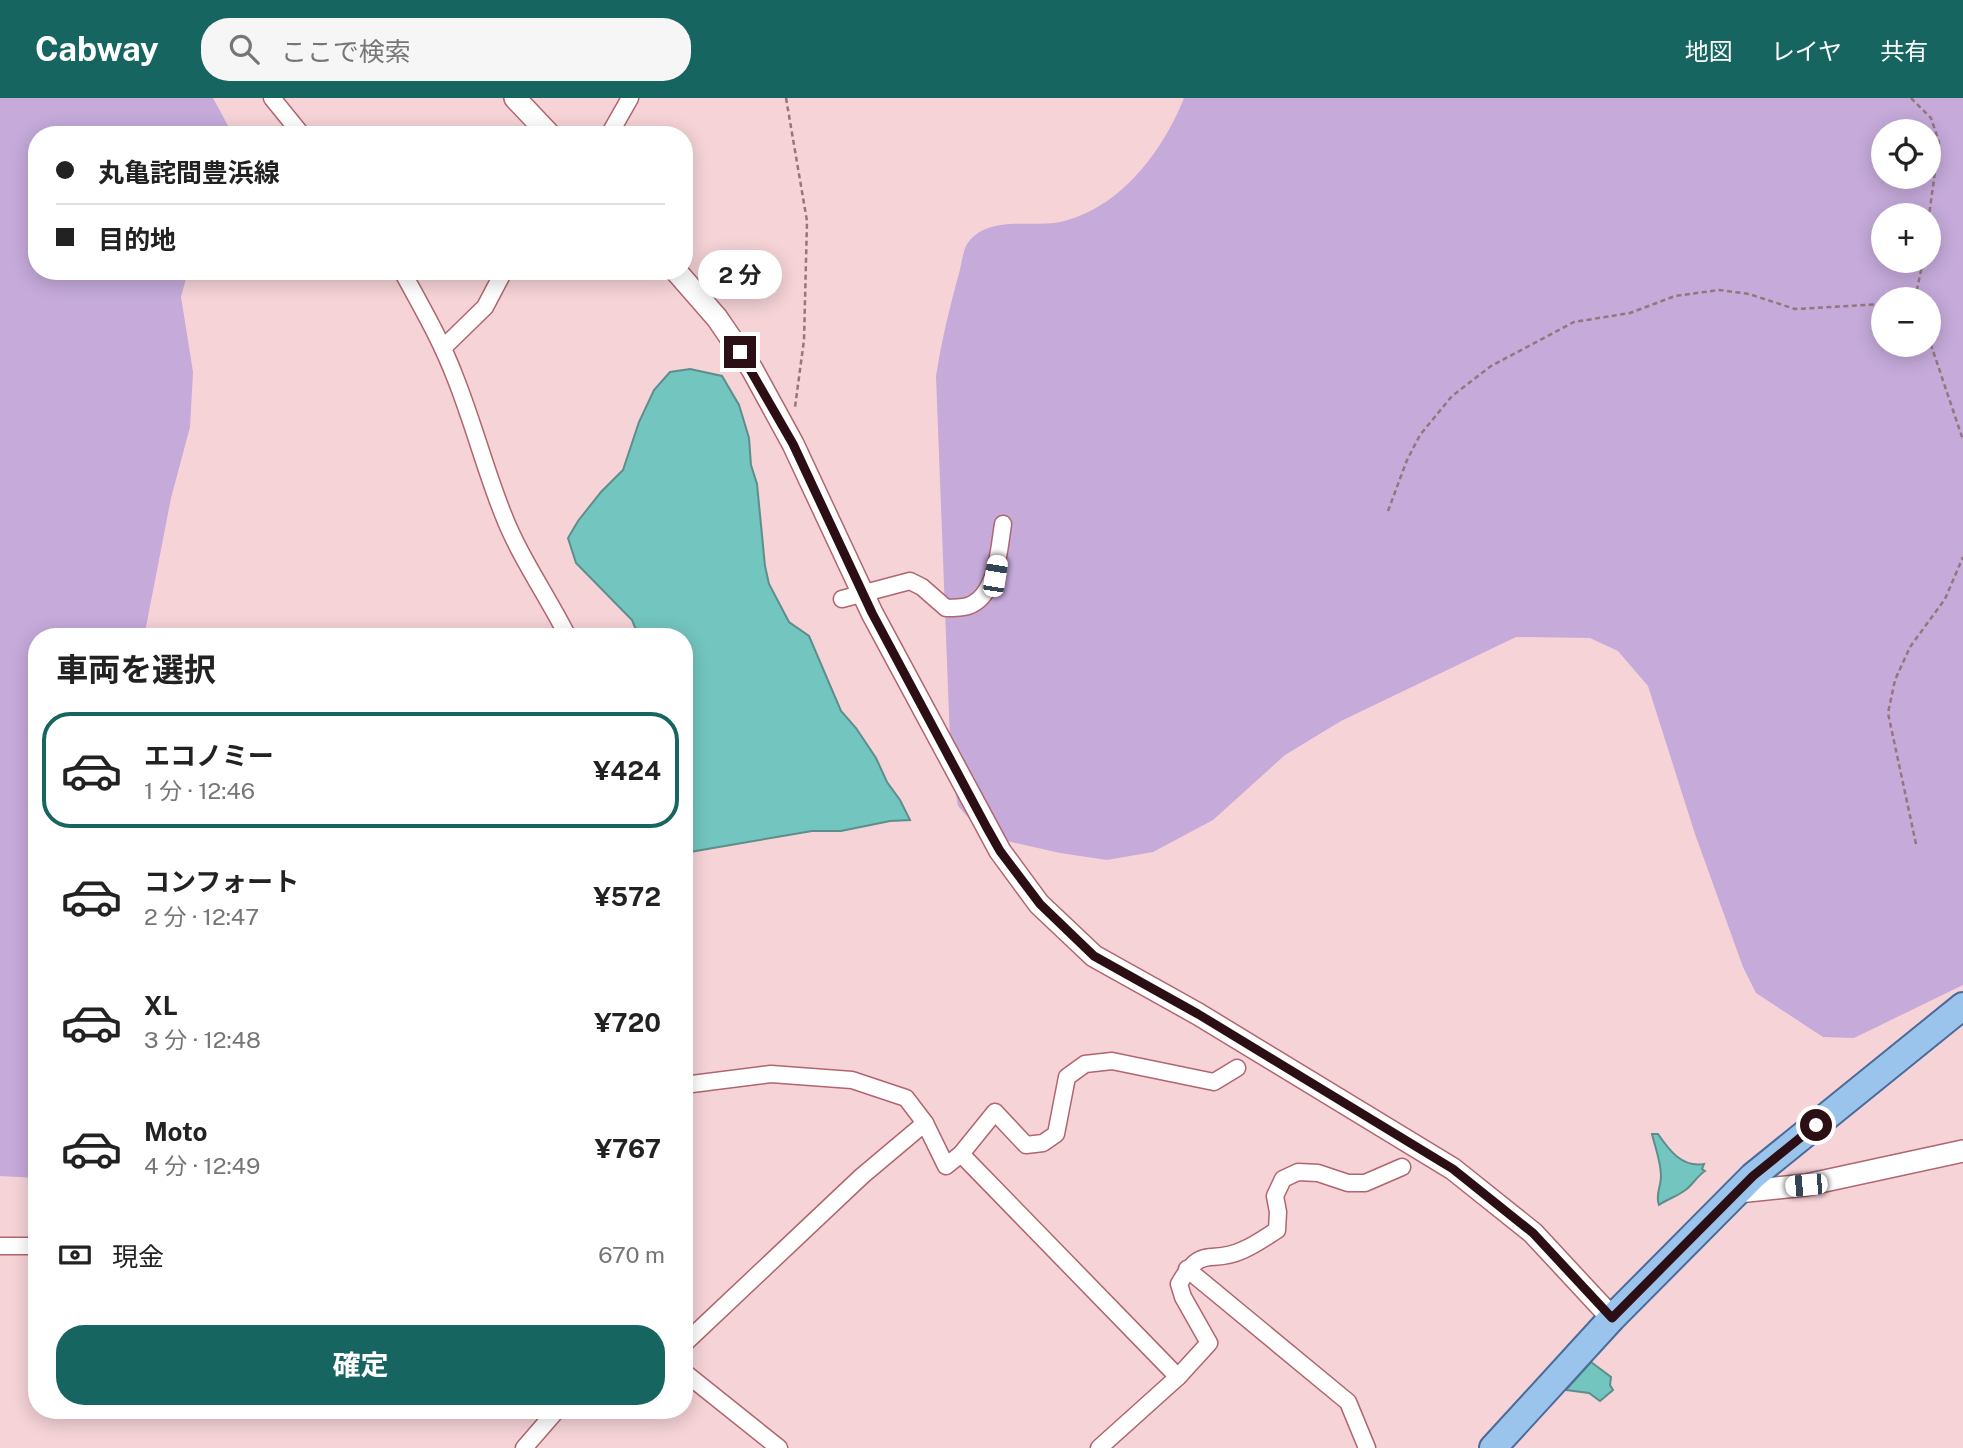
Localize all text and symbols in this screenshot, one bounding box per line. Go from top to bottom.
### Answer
search box [201,18,691,81]
text: Cabway [35,30,159,68]
icon: search [225,30,263,68]
text: ここで検索 [281,36,411,67]
text: 地図 [1685,37,1733,65]
text: レイヤ [1771,37,1842,65]
text: 共有 [1880,37,1928,65]
map controls [1871,119,1941,357]
button: locate [1871,119,1941,189]
text: 丸亀詫間豊浜線 [98,157,280,188]
button: + [1871,203,1941,273]
text: 目的地 [98,224,176,255]
callout: 2 分 [698,250,782,300]
text: 2 分 [719,261,761,288]
button: − [1871,287,1941,357]
route end [724,336,756,368]
car [982,554,1009,598]
text: 車両を選択 [56,651,216,688]
icon: car [60,739,123,802]
text: エコノミー [144,740,274,771]
text: ¥424 [593,755,661,786]
text: 1 分 · 12:46 [144,777,255,804]
icon: car [60,865,123,928]
text: コンフォート [144,866,299,897]
text: ¥572 [593,881,661,912]
text: 2 分 · 12:47 [144,903,259,930]
text: XL [144,990,178,1021]
icon: car [60,991,123,1054]
text: ¥720 [594,1007,661,1038]
text: 3 分 · 12:48 [144,1026,261,1053]
route start [1800,1109,1832,1141]
text: Moto [144,1116,207,1147]
icon: car [60,1117,123,1180]
text: ¥767 [595,1133,661,1164]
text: 4 分 · 12:49 [144,1152,260,1179]
car [1785,1173,1828,1197]
icon: cash [56,1236,94,1274]
text: 現金 [112,1241,164,1272]
text: 670 m [598,1241,665,1268]
button: 確定 [56,1325,665,1405]

